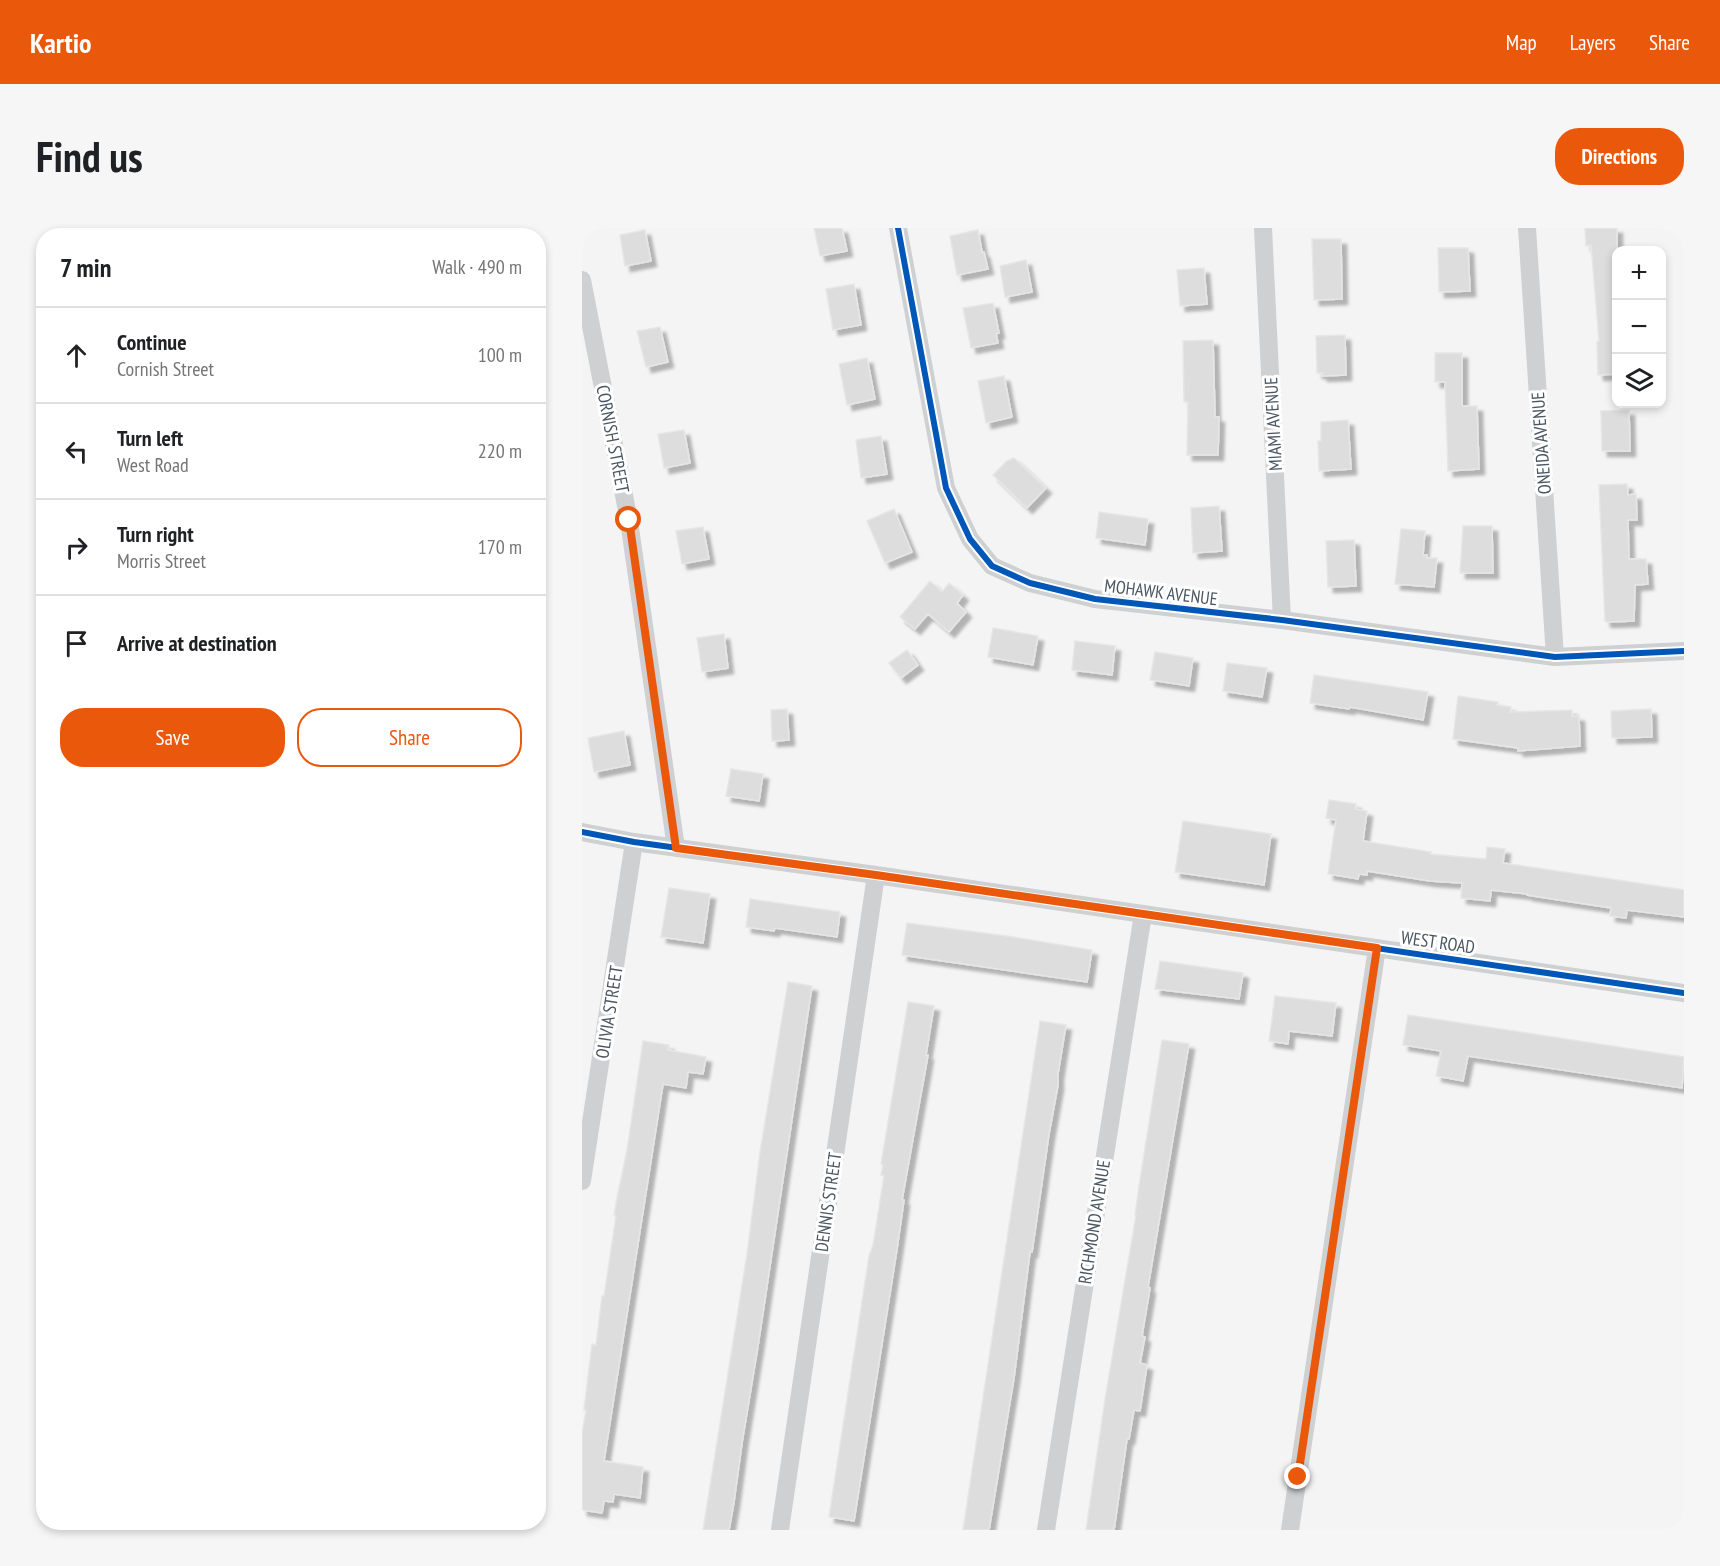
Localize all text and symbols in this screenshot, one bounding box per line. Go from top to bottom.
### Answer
text: Kartio [30,24,92,61]
text: Map [1506,29,1537,56]
text: Layers [1570,29,1616,56]
text: Share [1649,29,1690,56]
button: Directions [1555,128,1684,185]
text: Find us [36,129,143,184]
map controls [1612,246,1666,408]
button: + [1612,246,1666,300]
text: 7 min [60,251,111,284]
text: Walk · 490 m [432,254,522,280]
button: − [1612,300,1666,354]
text: Continue [117,328,187,356]
icon: ahead [60,339,93,372]
text: 100 m [478,342,522,368]
button: layers [1612,354,1666,408]
text: Cornish Street [117,356,214,382]
street label: MIAMI AVENUE [1259,377,1287,471]
street label: CORNISH STREET [591,383,635,495]
street label: ONEIDA AVENUE [1526,391,1556,495]
text: Turn left [117,424,183,452]
icon: left [60,435,93,468]
text: 220 m [478,438,522,464]
text: West Road [117,452,189,478]
route start [615,506,641,532]
text: Turn right [117,520,194,548]
icon: right [60,531,93,564]
text: 170 m [478,534,522,560]
text: Morris Street [117,548,206,574]
street label: MOHAWK AVENUE [1103,574,1219,610]
icon: arrive [60,627,93,660]
text: Arrive at destination [117,629,277,657]
button: Save [60,708,285,767]
button: Share [297,708,522,767]
street label: WEST ROAD [1400,925,1476,959]
street label: OLIVIA STREET [590,964,628,1060]
street label: DENNIS STREET [810,1151,846,1253]
street label: RICHMOND AVENUE [1073,1158,1115,1286]
route end [1284,1463,1310,1489]

